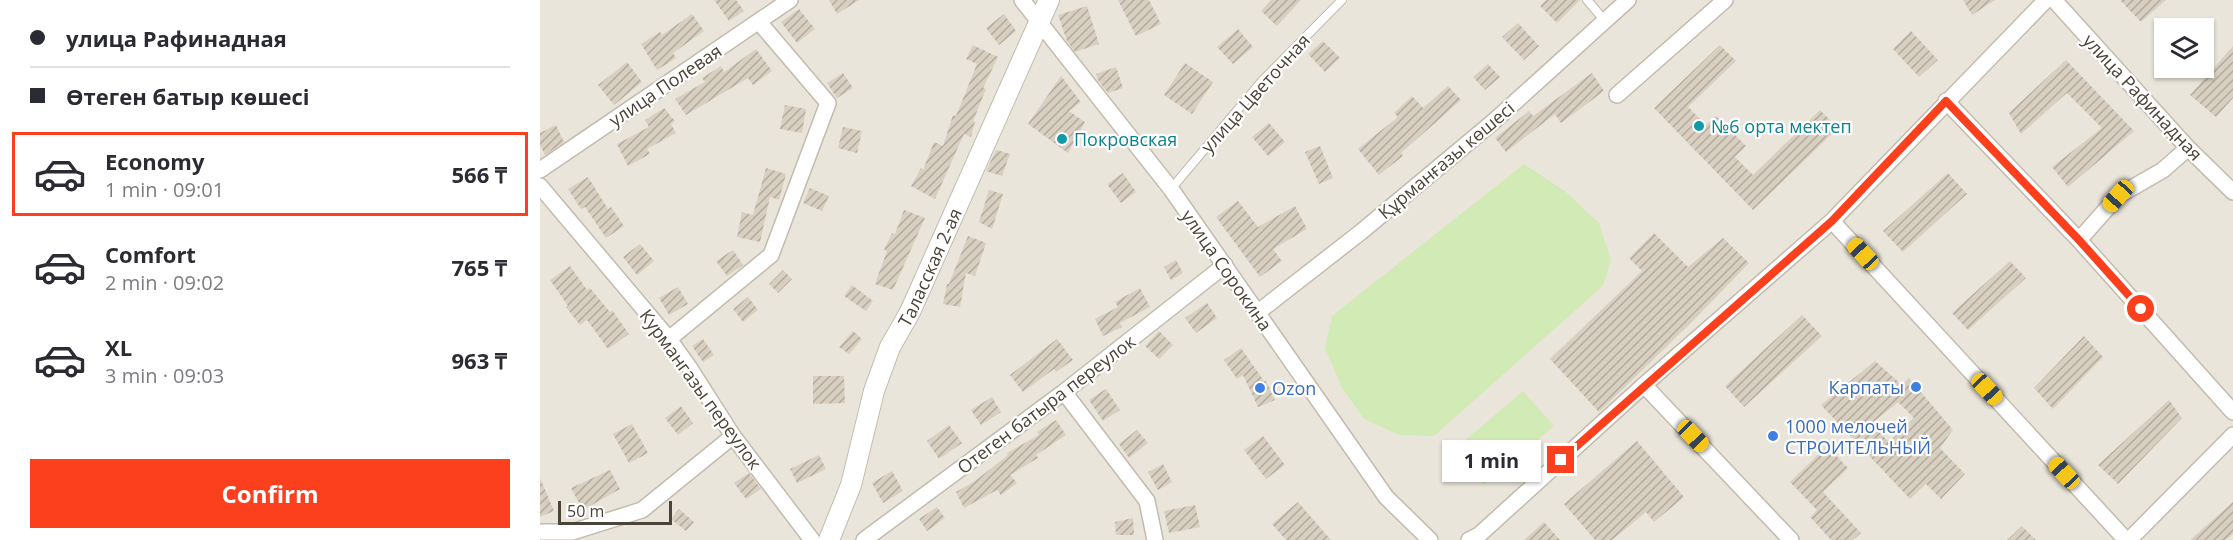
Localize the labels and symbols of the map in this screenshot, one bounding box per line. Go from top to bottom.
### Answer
street label: улица Цветочная [1195,28,1315,158]
street label: улица Рафинадная [2078,28,2208,166]
street label: улица Полевая [604,38,726,132]
street label: Құрманғазы көшесі [1373,96,1519,224]
place label: №6 орта мектеп [1711,114,1852,138]
marker: №6 орта мектеп [1692,119,1706,133]
place label: Покровская [1074,127,1177,151]
marker: Покровская [1055,132,1069,146]
car [2099,177,2137,215]
street label: Таласская 2-ая [892,204,967,331]
street label: улица Сорокина [1176,205,1278,335]
car [1844,235,1882,273]
route start [2127,295,2154,322]
street label: Курмангазы переулок [635,304,768,474]
street label: Отеген батыра переулок [952,329,1140,479]
car [1968,370,2006,408]
place label: Карпаты [1829,375,1904,399]
place label: Ozon [1272,376,1316,400]
marker: Карпаты [1909,380,1923,394]
marker: Ozon [1253,381,1267,395]
place label: 1000 мелочей СТРОИТЕЛЬНЫЙ [1785,414,1931,459]
car [1674,417,1712,455]
marker: 1000 мелочей СТРОИТЕЛЬНЫЙ [1766,429,1780,443]
callout: 1 min [1441,439,1540,481]
route end [1547,446,1574,473]
car [2045,454,2083,492]
scale bar [558,498,672,526]

